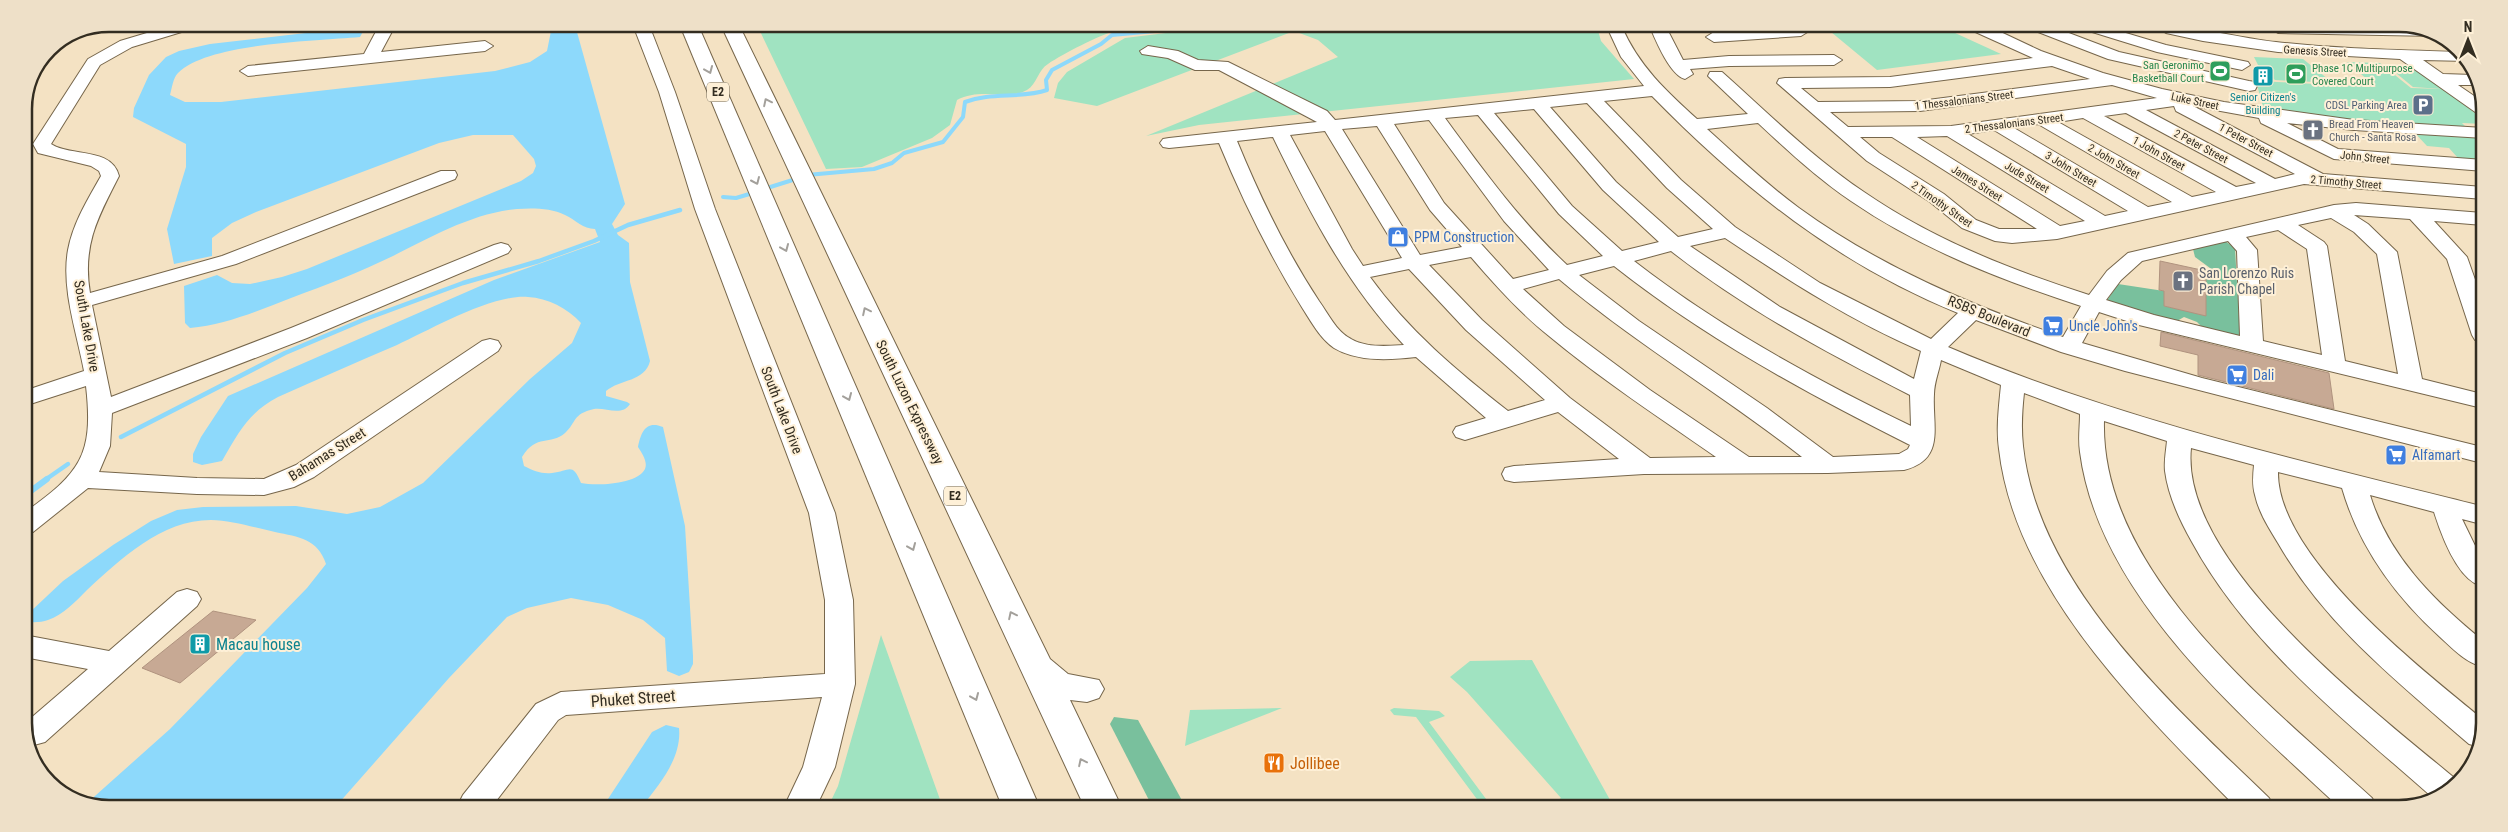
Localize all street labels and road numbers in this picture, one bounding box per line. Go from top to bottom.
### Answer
street label: Genesis Street [2283,43,2347,60]
road number: E2 [707,82,729,101]
street label: 1 Thessalonians Street [1914,88,2014,113]
street label: Luke Street [2170,90,2220,113]
street label: 2 Thessalonians Street [1964,111,2064,136]
street label: 1 Peter Street [2217,121,2275,160]
street label: 2 Peter Street [2172,127,2230,166]
street label: 1 John Street [2130,134,2187,173]
street label: 2 John Street [2086,141,2142,181]
street label: John Street [2340,148,2390,167]
street label: 3 John Street [2043,149,2099,190]
street label: Jude Street [2002,159,2051,196]
street label: James Street [1949,163,2004,204]
street label: 2 Timothy Street [2310,173,2382,192]
street label: 2 Timothy Street [1909,179,1975,230]
street label: South Lake Drive [71,279,103,373]
street label: RSBS Boulevard [1945,292,2033,340]
street label: South Luzon Expressway [873,337,947,467]
street label: South Lake Drive [758,364,806,456]
street label: Bahamas Street [286,424,368,484]
road number: E2 [944,486,966,506]
street label: Phuket Street [590,686,676,711]

